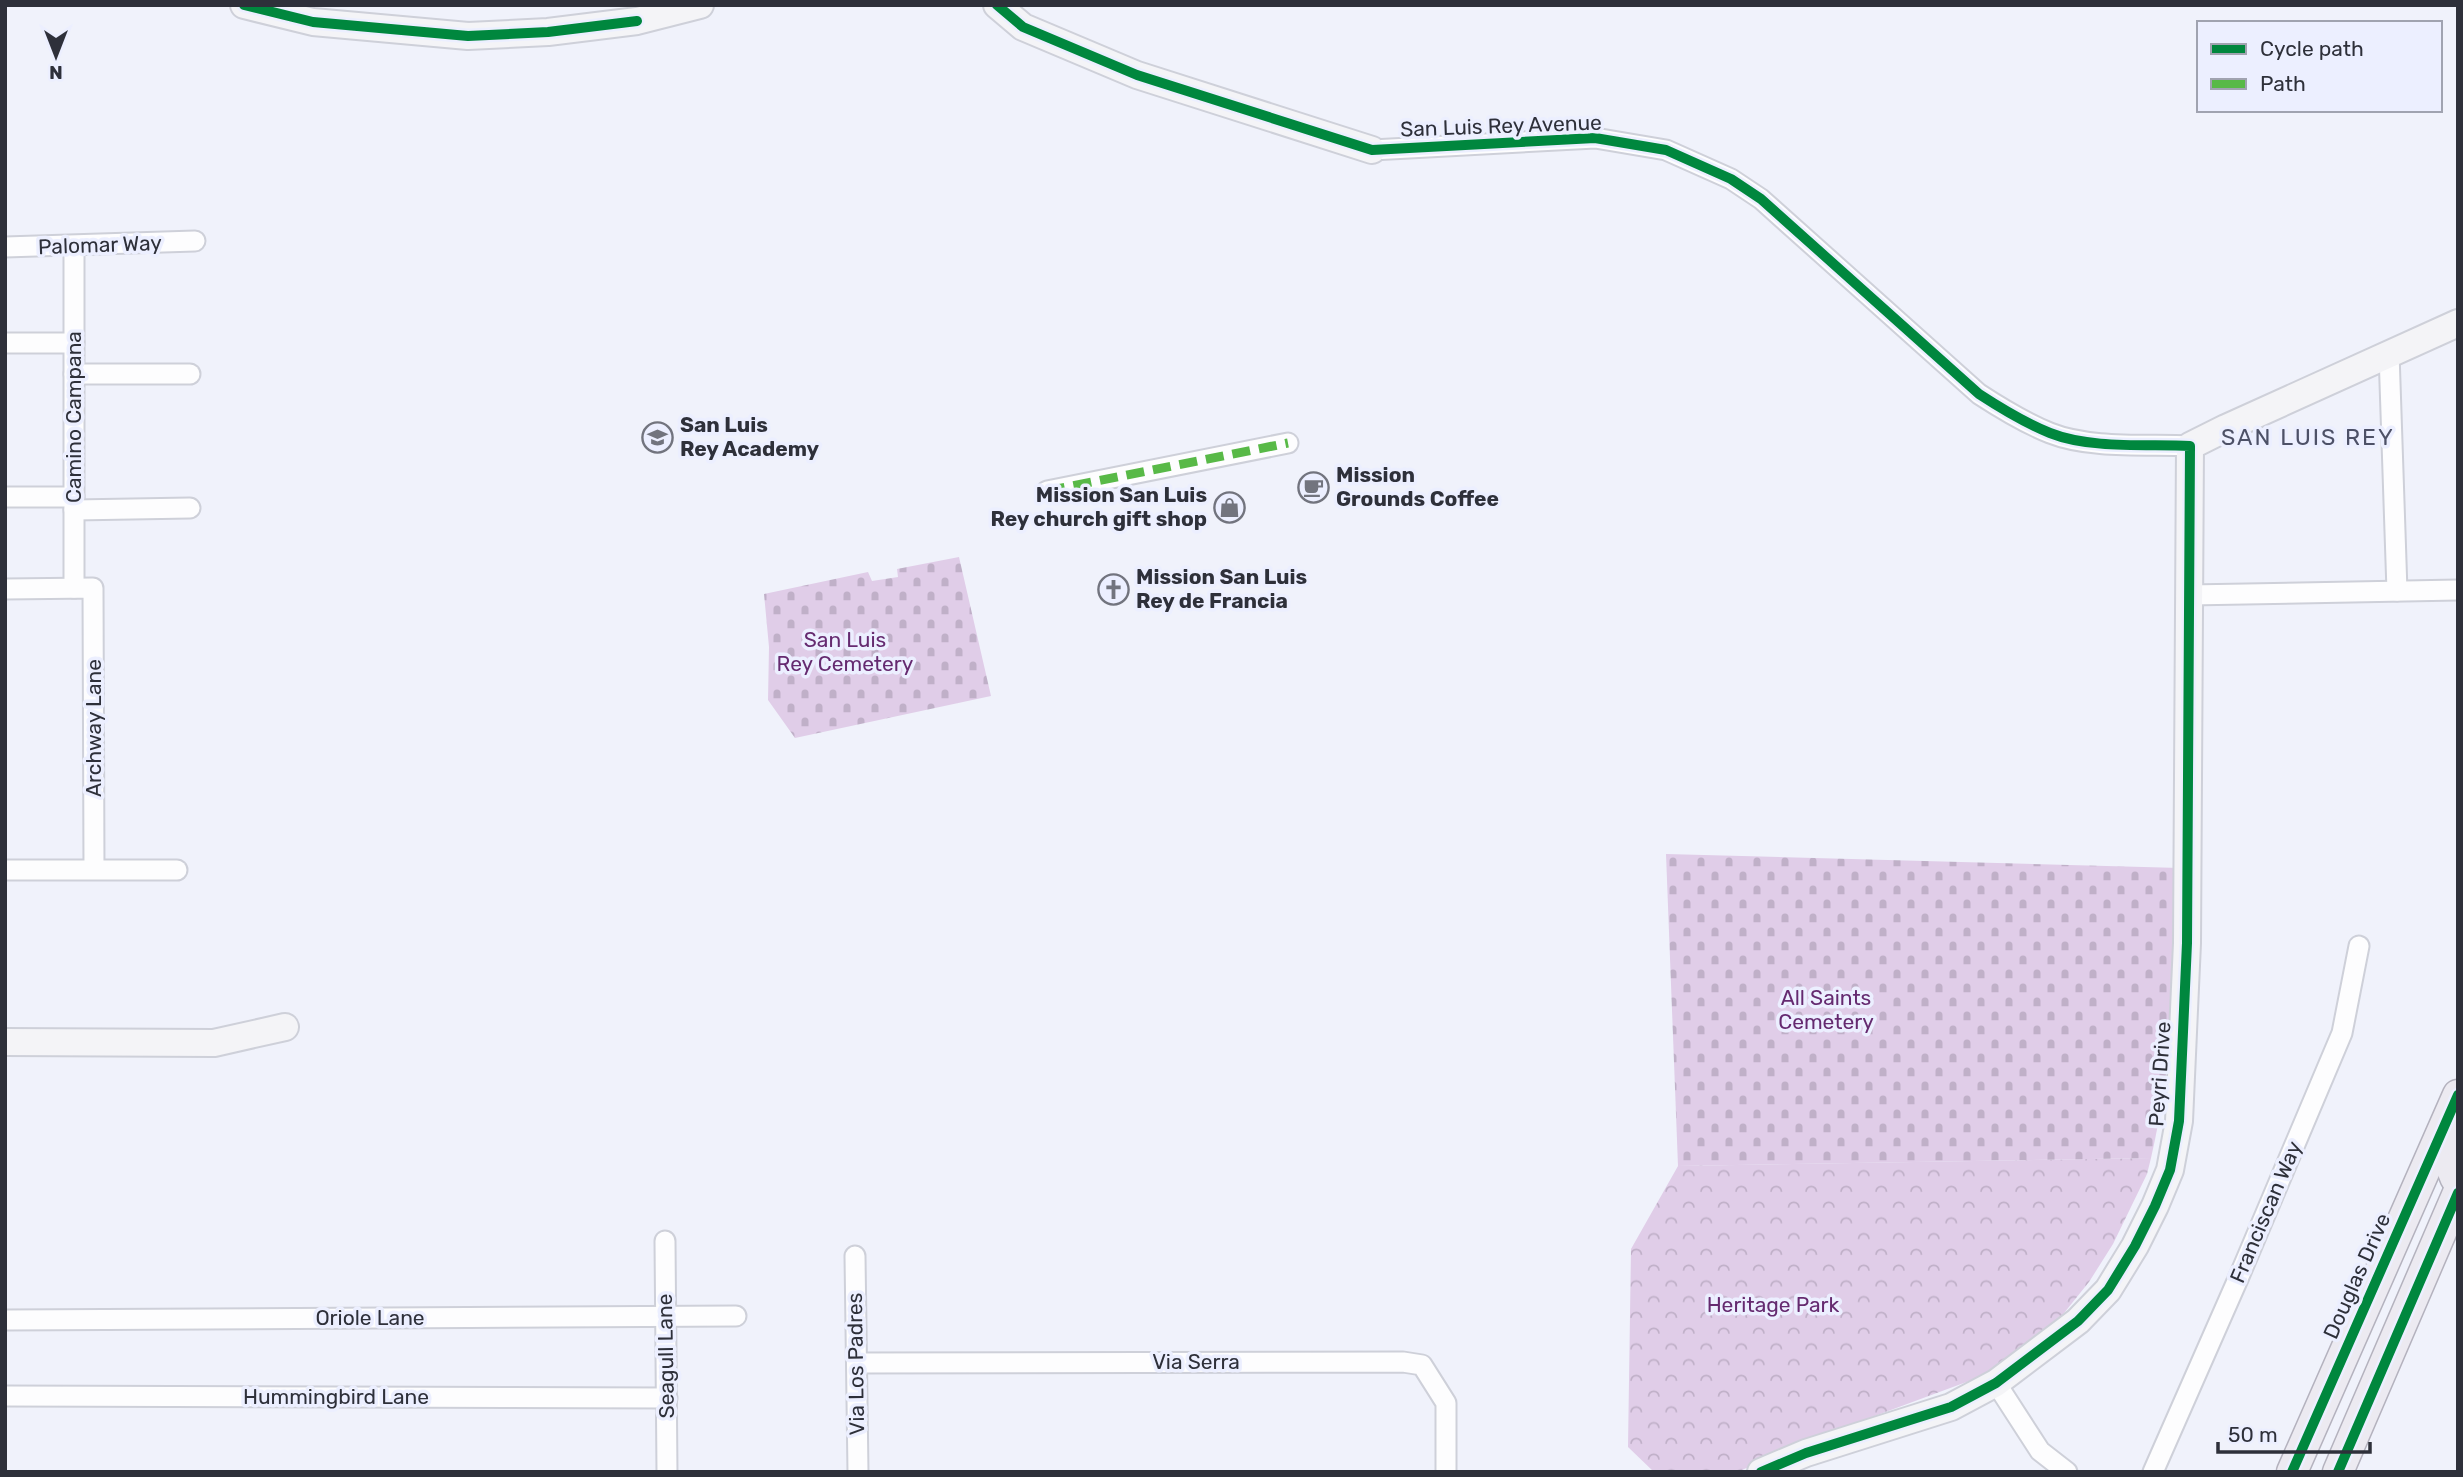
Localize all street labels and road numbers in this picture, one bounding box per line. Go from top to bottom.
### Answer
street label: San Luis Rey Avenue [1400,109,1602,142]
street label: Palomar Way [38,230,163,259]
street label: Camino Campana [61,331,86,503]
street label: Archway Lane [81,659,106,797]
street label: Peyri Drive [2143,1021,2176,1127]
street label: Franciscan Way [2224,1137,2307,1286]
street label: Douglas Drive [2318,1209,2395,1342]
street label: Via Los Padres [842,1292,869,1436]
street label: Seagull Lane [652,1293,679,1419]
street label: Oriole Lane [315,1305,425,1330]
street label: Via Serra [1152,1349,1240,1374]
street label: Hummingbird Lane [243,1384,429,1409]

